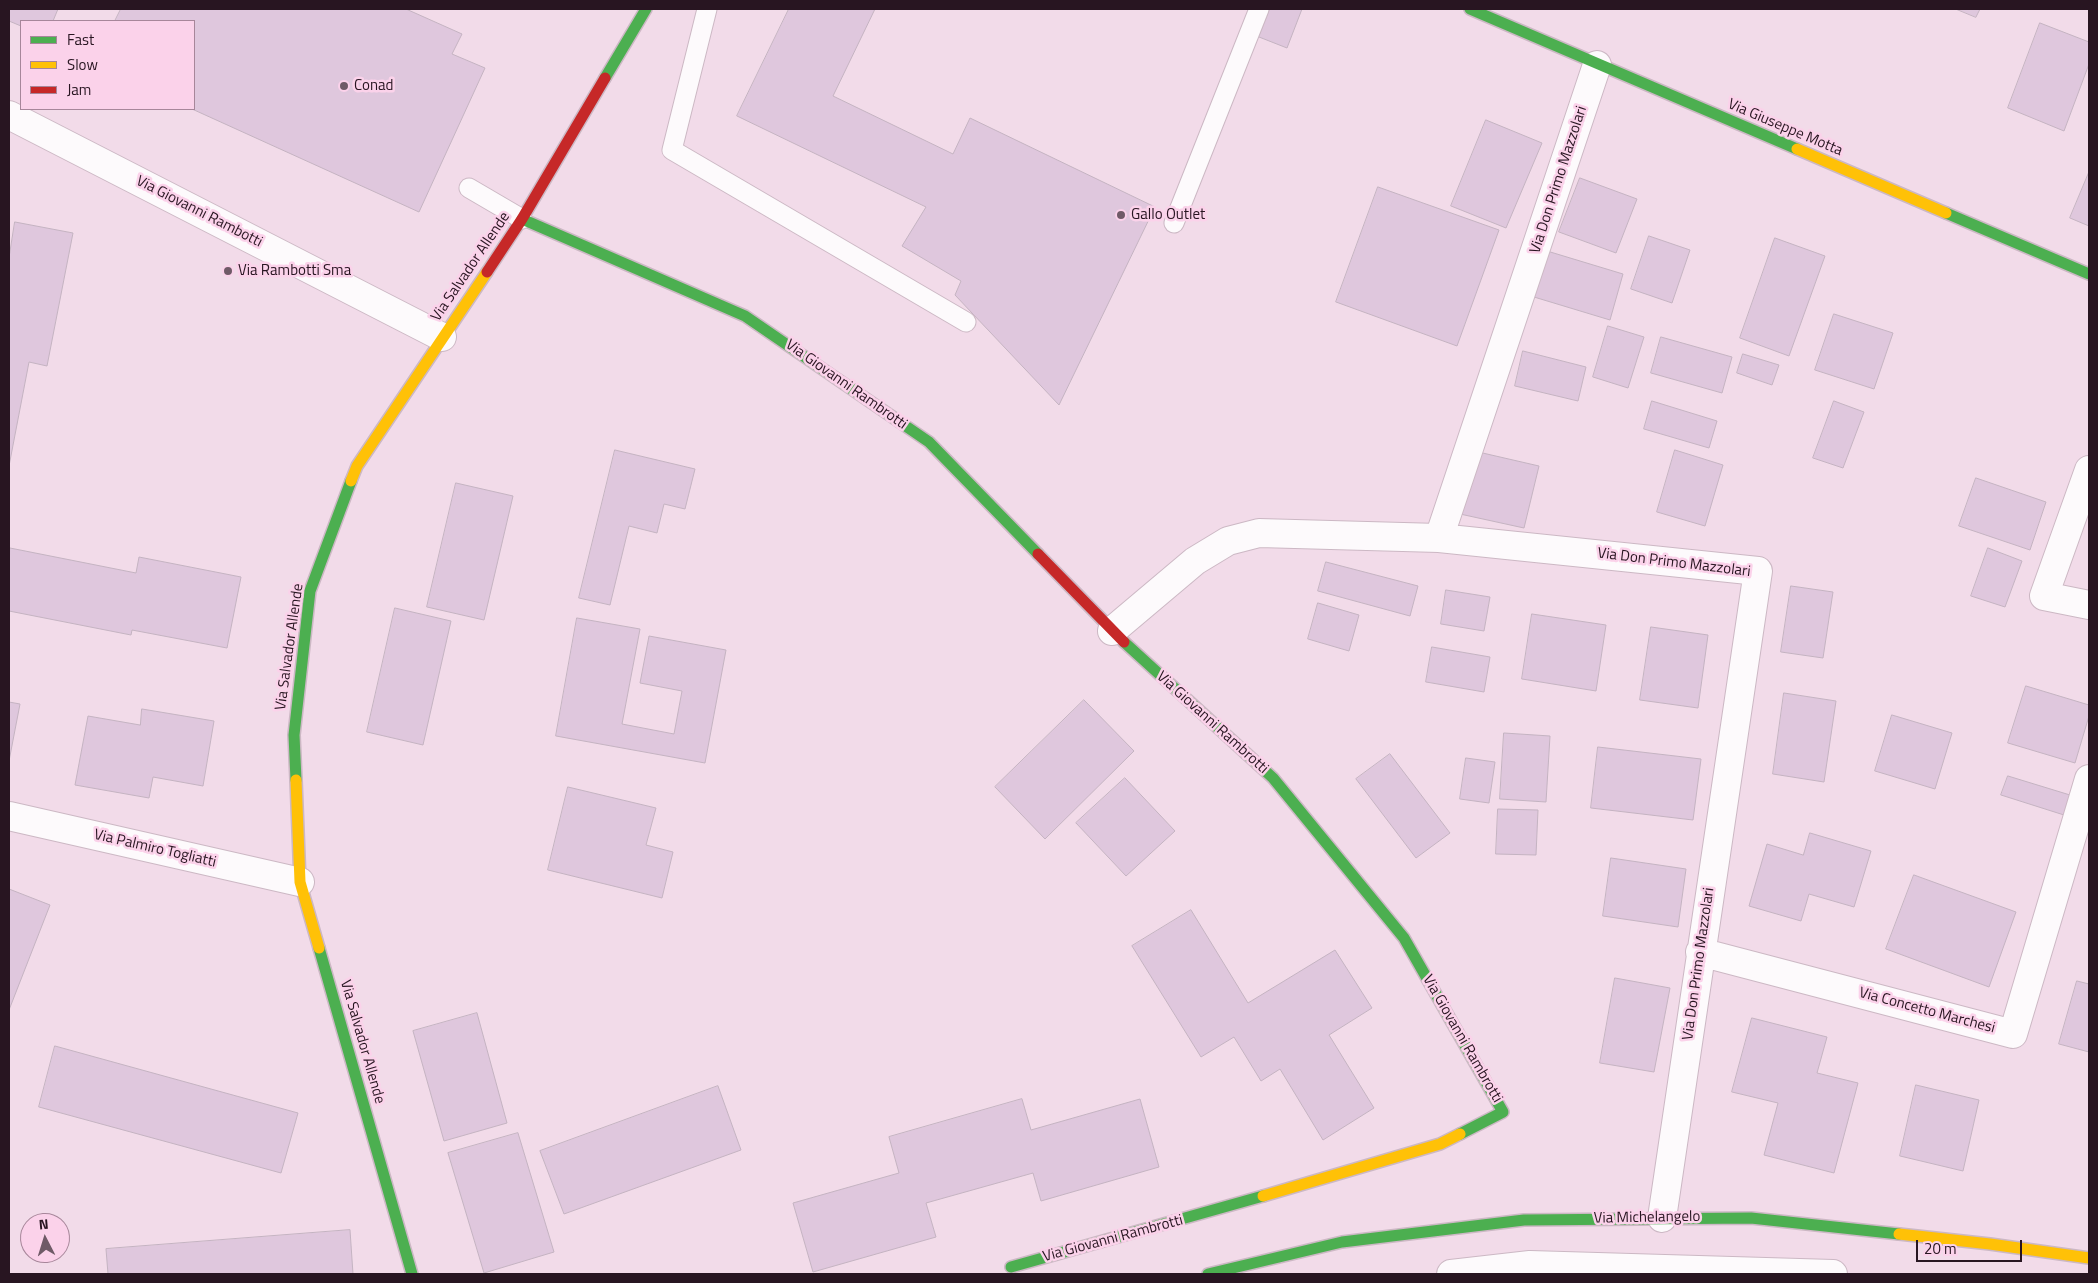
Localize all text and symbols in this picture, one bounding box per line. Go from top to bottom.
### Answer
legend [20,20,195,110]
text: Fast [67,28,94,51]
text: Slow [67,53,98,76]
place label: Conad [354,77,393,95]
text: Jam [67,78,91,101]
marker: Conad [338,80,350,92]
street label: Via Giuseppe Motta [1725,96,1845,160]
street label: Via Don Primo Mazzolari [1527,104,1591,256]
street label: Via Giovanni Rambotti [133,172,265,252]
place label: Gallo Outlet [1131,206,1205,224]
street label: Via Salvador Allende [428,209,514,325]
marker: Gallo Outlet [1115,209,1127,221]
place label: Via Rambotti Sma [238,262,351,280]
marker: Via Rambotti Sma [222,265,234,277]
street label: Via Giovanni Rambrotti [782,336,910,434]
street label: Via Don Primo Mazzolari [1596,545,1752,581]
street label: Via Salvador Allende [272,582,308,712]
street label: Via Giovanni Rambrotti [1152,668,1272,778]
street label: Via Palmiro Togliatti [92,826,218,872]
street label: Via Don Primo Mazzolari [1679,886,1719,1042]
street label: Via Giovanni Rambrotti [1418,972,1506,1106]
street label: Via Salvador Allende [336,978,388,1106]
street label: Via Concetto Marchesi [1857,984,1997,1038]
street label: Via Michelangelo [1594,1208,1700,1228]
street label: Via Giovanni Rambrotti [1041,1212,1185,1266]
north arrow [20,1213,70,1263]
text: N [38,1213,49,1234]
scale bar [1918,1230,2024,1262]
text: 20 m [1924,1237,1957,1260]

